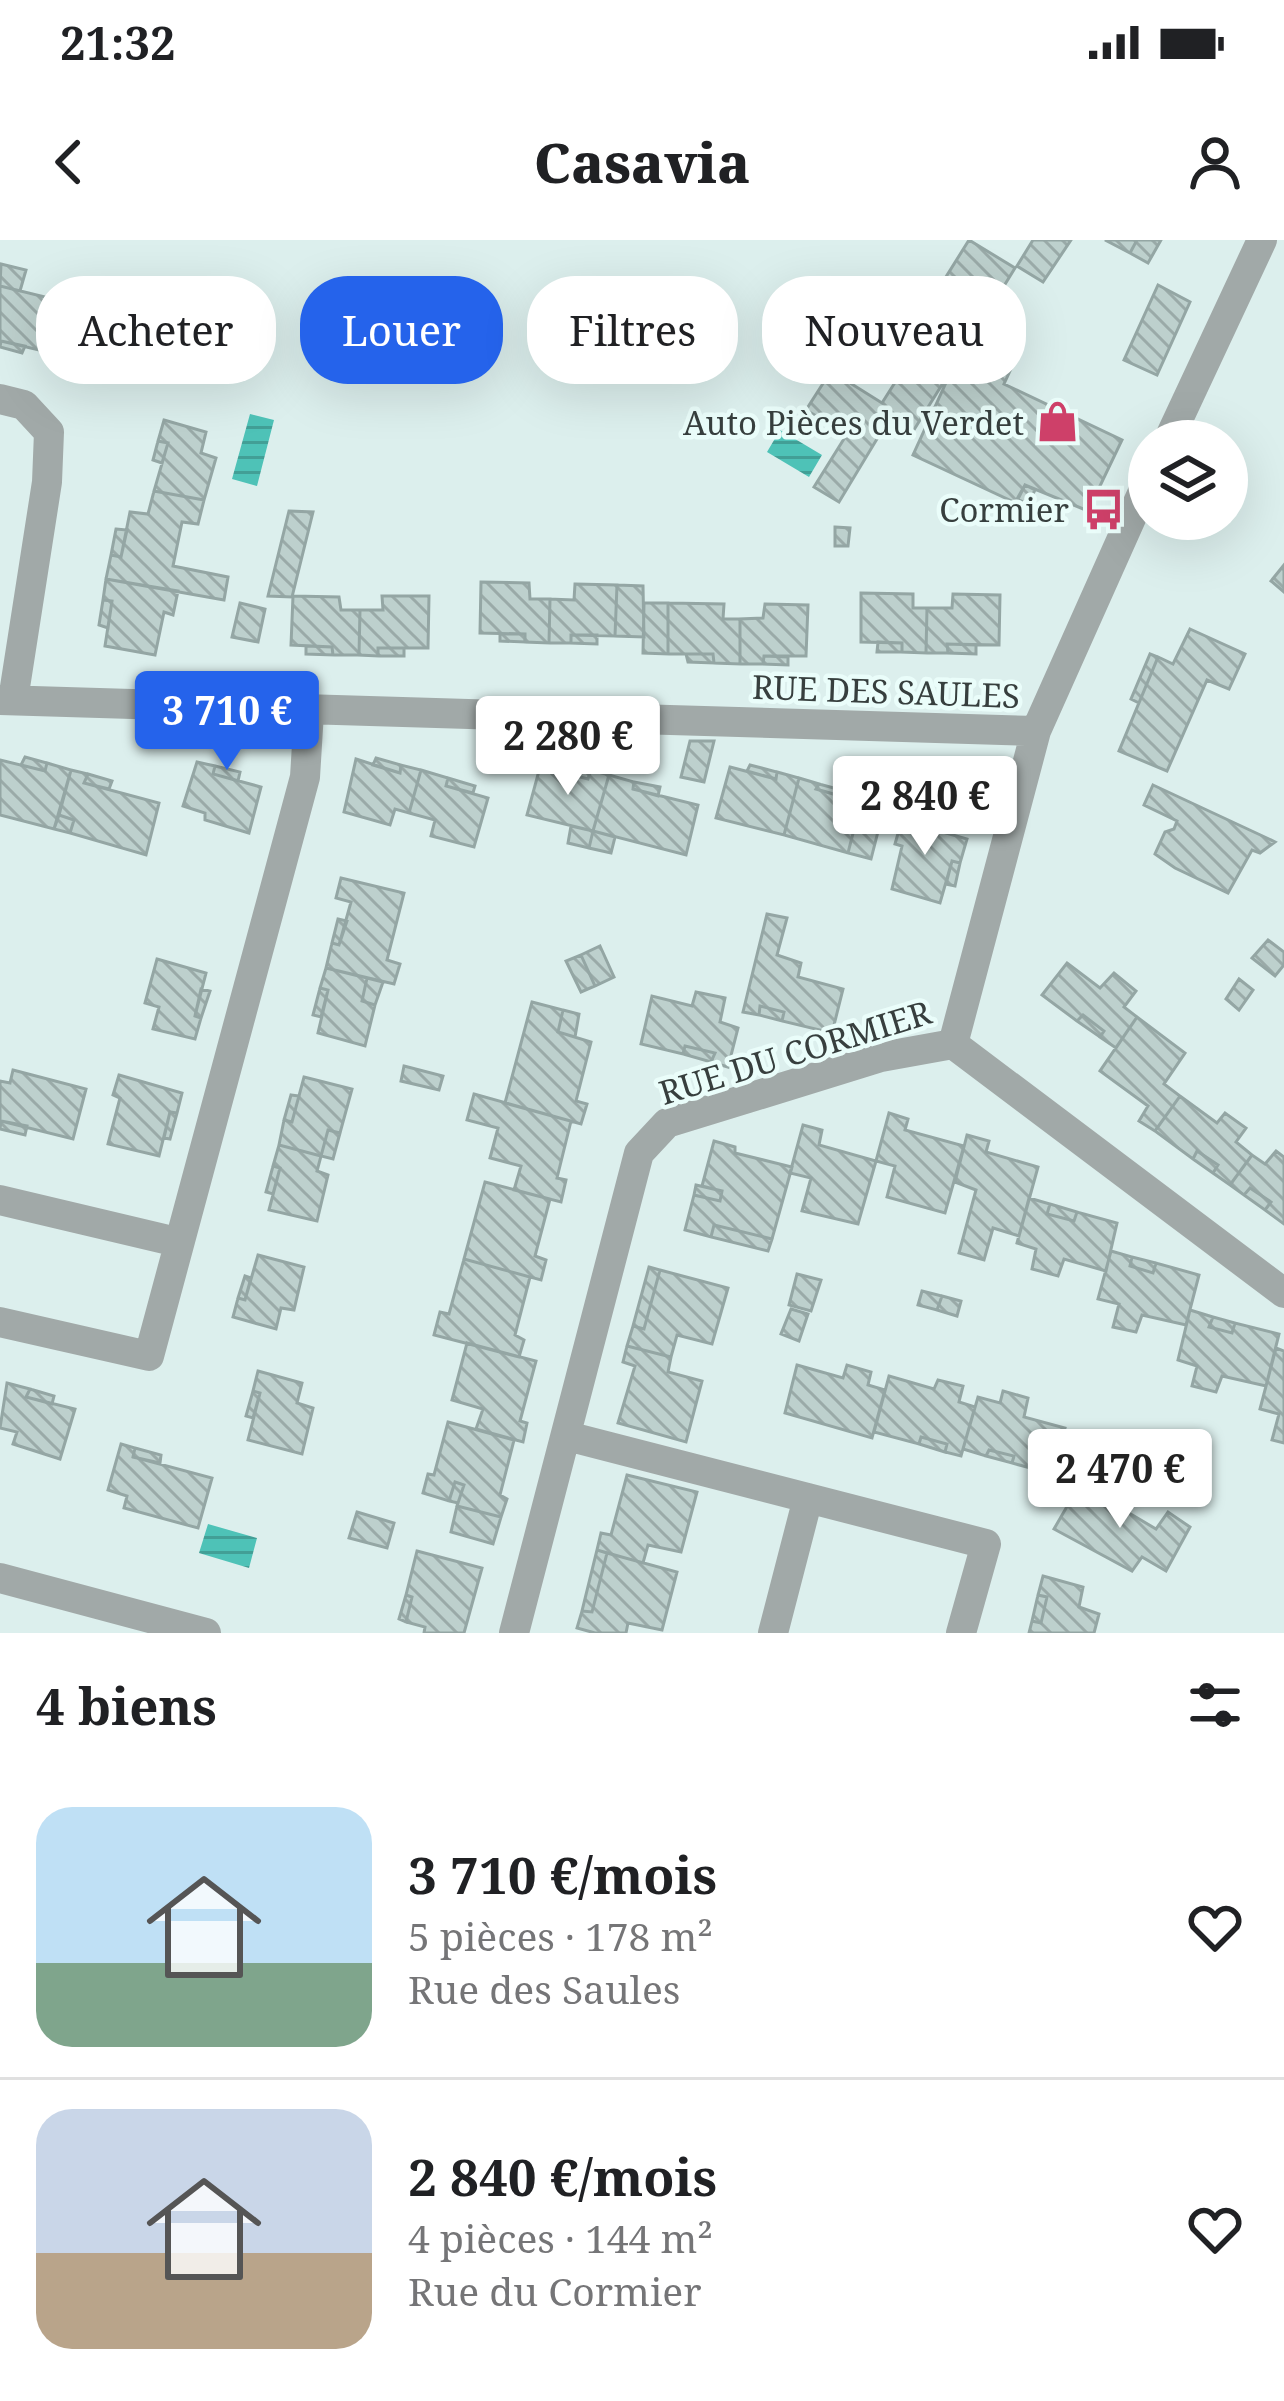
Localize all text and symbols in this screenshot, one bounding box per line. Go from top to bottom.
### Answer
text: 21:32 [60,12,175,73]
text: Casavia [534,125,750,199]
icon: back [36,129,102,195]
icon: person [1182,129,1248,195]
chip: Acheter [36,276,276,384]
chip: Louer [300,276,503,384]
chip: Filtres [527,276,738,384]
chip: Nouveau [762,276,1026,384]
shop icon: Auto Pièces du Verdet [1035,399,1081,445]
place label: Auto Pièces du Verdet [683,400,1024,445]
map controls [1128,420,1248,540]
button: layers [1128,420,1248,540]
bus stop icon: Cormier [1080,486,1126,532]
place label: Cormier [939,487,1069,532]
street label: RUE DES SAULES [751,664,1021,718]
pin: 3 710 € [116,671,338,773]
text: 3 710 € [162,683,292,736]
pin: 2 280 € [457,696,679,798]
text: 2 280 € [503,708,633,761]
pin: 2 840 € [814,756,1036,858]
text: 2 840 € [860,768,990,821]
street label: RUE DU CORMIER [654,989,937,1115]
pin: 2 470 € [1009,1429,1231,1531]
text: 2 470 € [1055,1441,1185,1494]
text: 4 biens [36,1670,217,1740]
icon: filters [1182,1672,1248,1738]
text: 3 710 €/mois [408,1839,717,1909]
icon: home [132,1855,276,1999]
icon: heart [1182,1894,1248,1960]
text: 5 pièces · 178 m² [408,1909,713,1962]
text: Rue des Saules [408,1962,680,2015]
text: 2 840 €/mois [408,2141,717,2211]
icon: home [132,2157,276,2301]
icon: heart [1182,2196,1248,2262]
text: 4 pièces · 144 m² [408,2211,713,2264]
text: Rue du Cormier [408,2264,702,2317]

